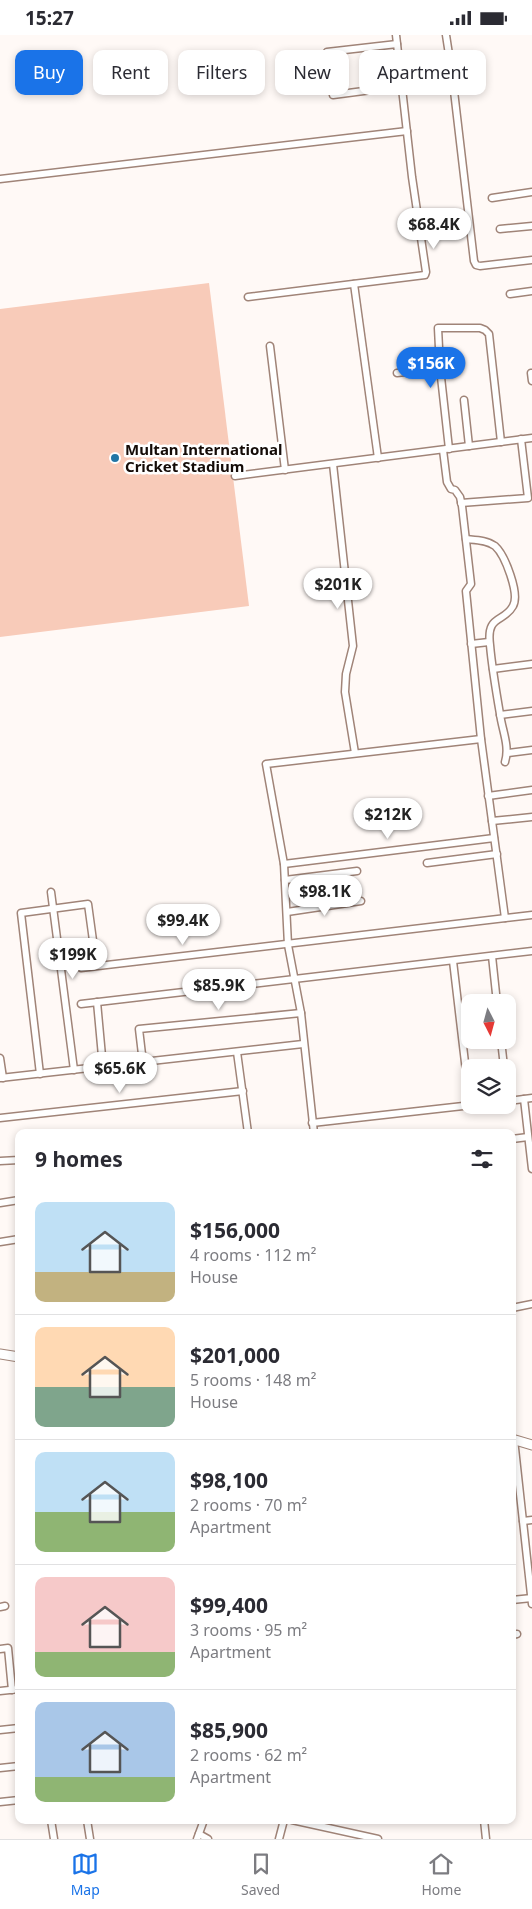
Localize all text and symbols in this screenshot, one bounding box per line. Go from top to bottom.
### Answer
text: 15:27 [25,5,74,31]
chip: Buy [15,50,83,95]
chip: Rent [93,50,168,95]
chip: Filters [178,50,265,95]
chip: New [275,50,349,95]
chip: Apartment [359,50,486,95]
pin: $68.4K [393,207,475,250]
text: $68.4K [408,213,460,235]
pin: $156K [396,347,466,389]
text: $156K [407,352,455,374]
place label: Multan International Cricket Stadium [125,439,283,476]
marker: Multan International Cricket Stadium [109,452,121,464]
pin: $201K [303,567,373,610]
text: $201K [314,573,362,595]
pin: $212K [353,797,423,840]
text: $212K [364,803,412,825]
pin: $98.1K [284,875,366,917]
text: $98.1K [299,880,351,902]
pin: $99.4K [142,903,224,946]
text: $99.4K [157,909,209,931]
pin: $199K [38,937,108,980]
text: $199K [49,943,97,965]
pin: $85.9K [178,969,260,1011]
text: $85.9K [193,974,245,996]
north arrow [461,994,516,1049]
map controls [461,994,516,1114]
pin: $65.6K [79,1051,161,1094]
text: $65.6K [94,1057,146,1079]
button: layers [461,1059,516,1114]
text: 9 homes [35,1145,123,1173]
icon: filters [468,1145,496,1173]
text: $156,000 [190,1216,280,1244]
icon: home [75,1222,135,1282]
text: 4 rooms · 112 m² [190,1244,316,1266]
text: House [190,1266,238,1288]
text: $201,000 [190,1341,280,1369]
icon: home [75,1347,135,1407]
text: 5 rooms · 148 m² [190,1369,316,1391]
text: House [190,1391,238,1413]
text: $98,100 [190,1466,268,1494]
icon: home [75,1472,135,1532]
text: 2 rooms · 70 m² [190,1494,307,1516]
text: Apartment [190,1516,271,1538]
text: $99,400 [190,1591,268,1619]
icon: home [75,1597,135,1657]
text: 3 rooms · 95 m² [190,1619,307,1641]
text: Apartment [190,1641,271,1663]
text: $85,900 [190,1716,268,1744]
icon: home [75,1722,135,1782]
text: 2 rooms · 62 m² [190,1744,307,1766]
text: Apartment [190,1766,271,1788]
tab: Map [71,1850,100,1899]
tab: Saved [241,1850,280,1899]
tab: Home [422,1850,461,1899]

